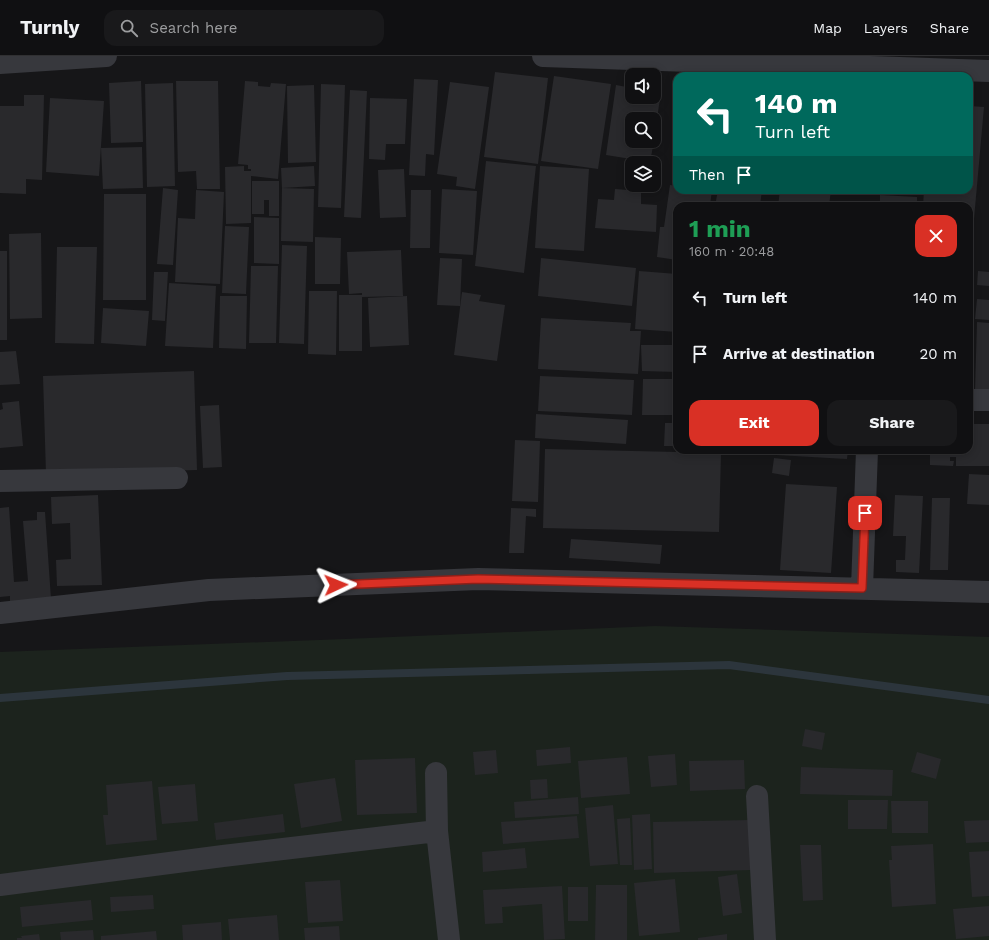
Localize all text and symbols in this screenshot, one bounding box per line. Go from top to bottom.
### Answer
search box [104,10,384,46]
text: Turnly [20,16,80,39]
icon: search [118,17,140,39]
text: Search here [150,19,237,37]
text: Map [813,20,842,36]
text: Layers [864,20,908,36]
text: Share [930,20,969,36]
map controls [625,68,661,192]
button: sound [625,68,661,104]
text: 140 m [755,87,838,120]
icon: left [689,88,741,140]
button: search [625,112,661,148]
text: Turn left [755,121,830,142]
button: layers [625,156,661,192]
icon: arrive [733,164,755,186]
text: Then [689,166,725,184]
text: 1 min [689,215,751,243]
button: close [915,215,957,257]
text: 160 m · 20:48 [689,244,774,259]
icon: left [689,287,711,309]
text: Turn left [723,289,787,307]
text: 140 m [913,289,957,307]
icon: arrive [689,343,711,365]
text: Arrive at destination [723,345,875,363]
text: 20 m [920,345,957,363]
button: Exit [689,400,819,446]
button: Share [827,400,957,446]
pin [848,496,882,530]
icon: arrive [854,502,876,524]
position arrow [315,564,357,606]

